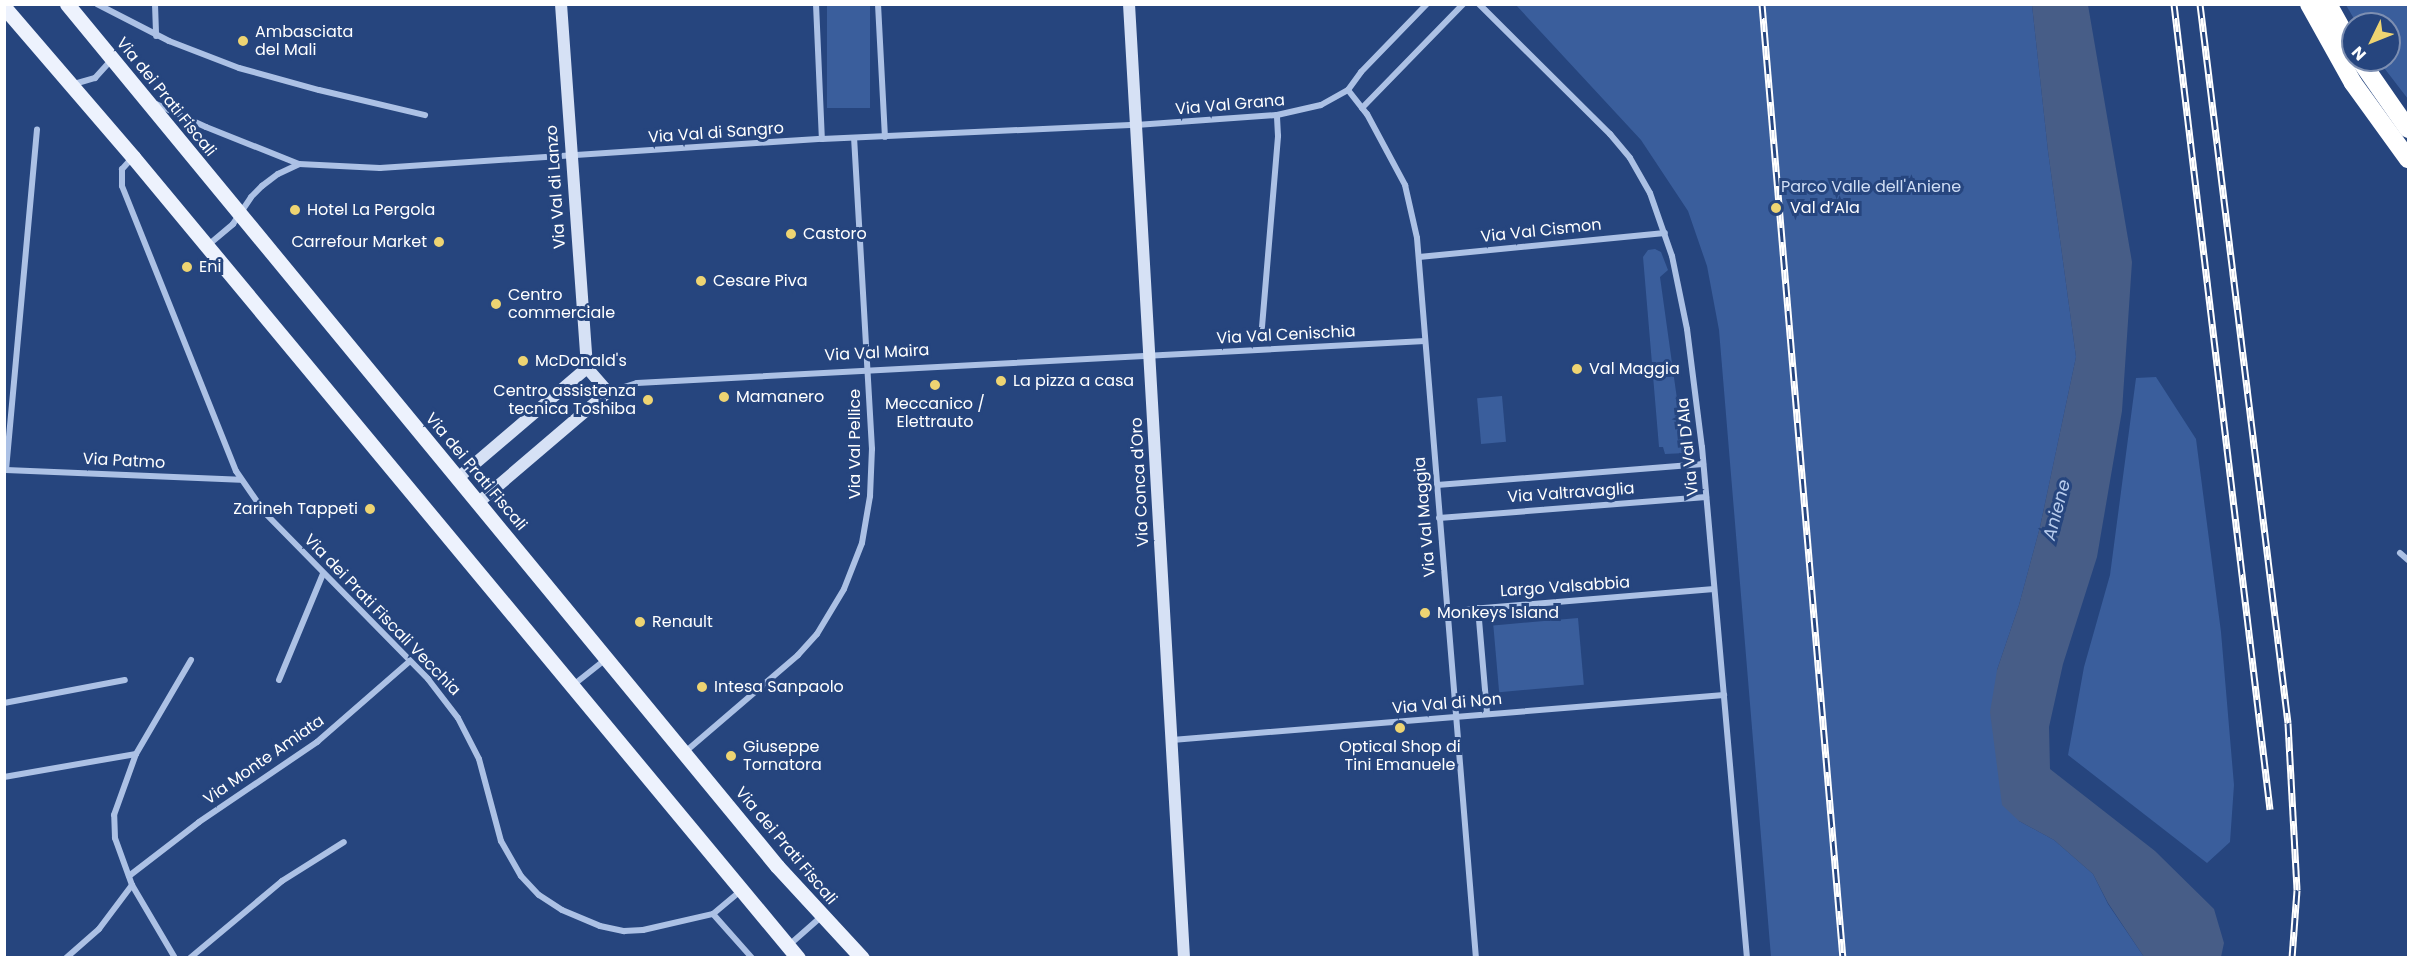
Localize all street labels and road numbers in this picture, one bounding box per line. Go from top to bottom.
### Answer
street label: Via dei Prati Fiscali [112,34,220,160]
street label: Via Val Grana [1174,91,1286,119]
street label: Via Val di Sangro [647,119,785,147]
street label: Via Val di Lanzo [542,124,570,250]
street label: Via Val Cismon [1480,215,1602,247]
street label: Via Val Cenischia [1216,322,1356,348]
street label: Via Val Maira [824,341,930,365]
street label: Via Val Pellice [845,389,865,499]
street label: Via Val D'Ala [1673,397,1703,497]
street label: Via dei Prati Fiscali [421,409,531,535]
street label: Via Conca d'Oro [1127,417,1153,547]
street label: Via Patmo [82,449,166,473]
street label: Via Val Maggia [1410,456,1440,578]
street label: Via Valtravaglia [1507,479,1635,507]
street label: Via dei Prati Fiscali Vecchia [300,530,464,700]
street label: Largo Valsabbia [1499,573,1631,601]
street label: Via Val di Non [1391,690,1503,718]
street label: Via Monte Amiata [200,711,328,809]
street label: Via dei Prati Fiscali [731,783,841,909]

